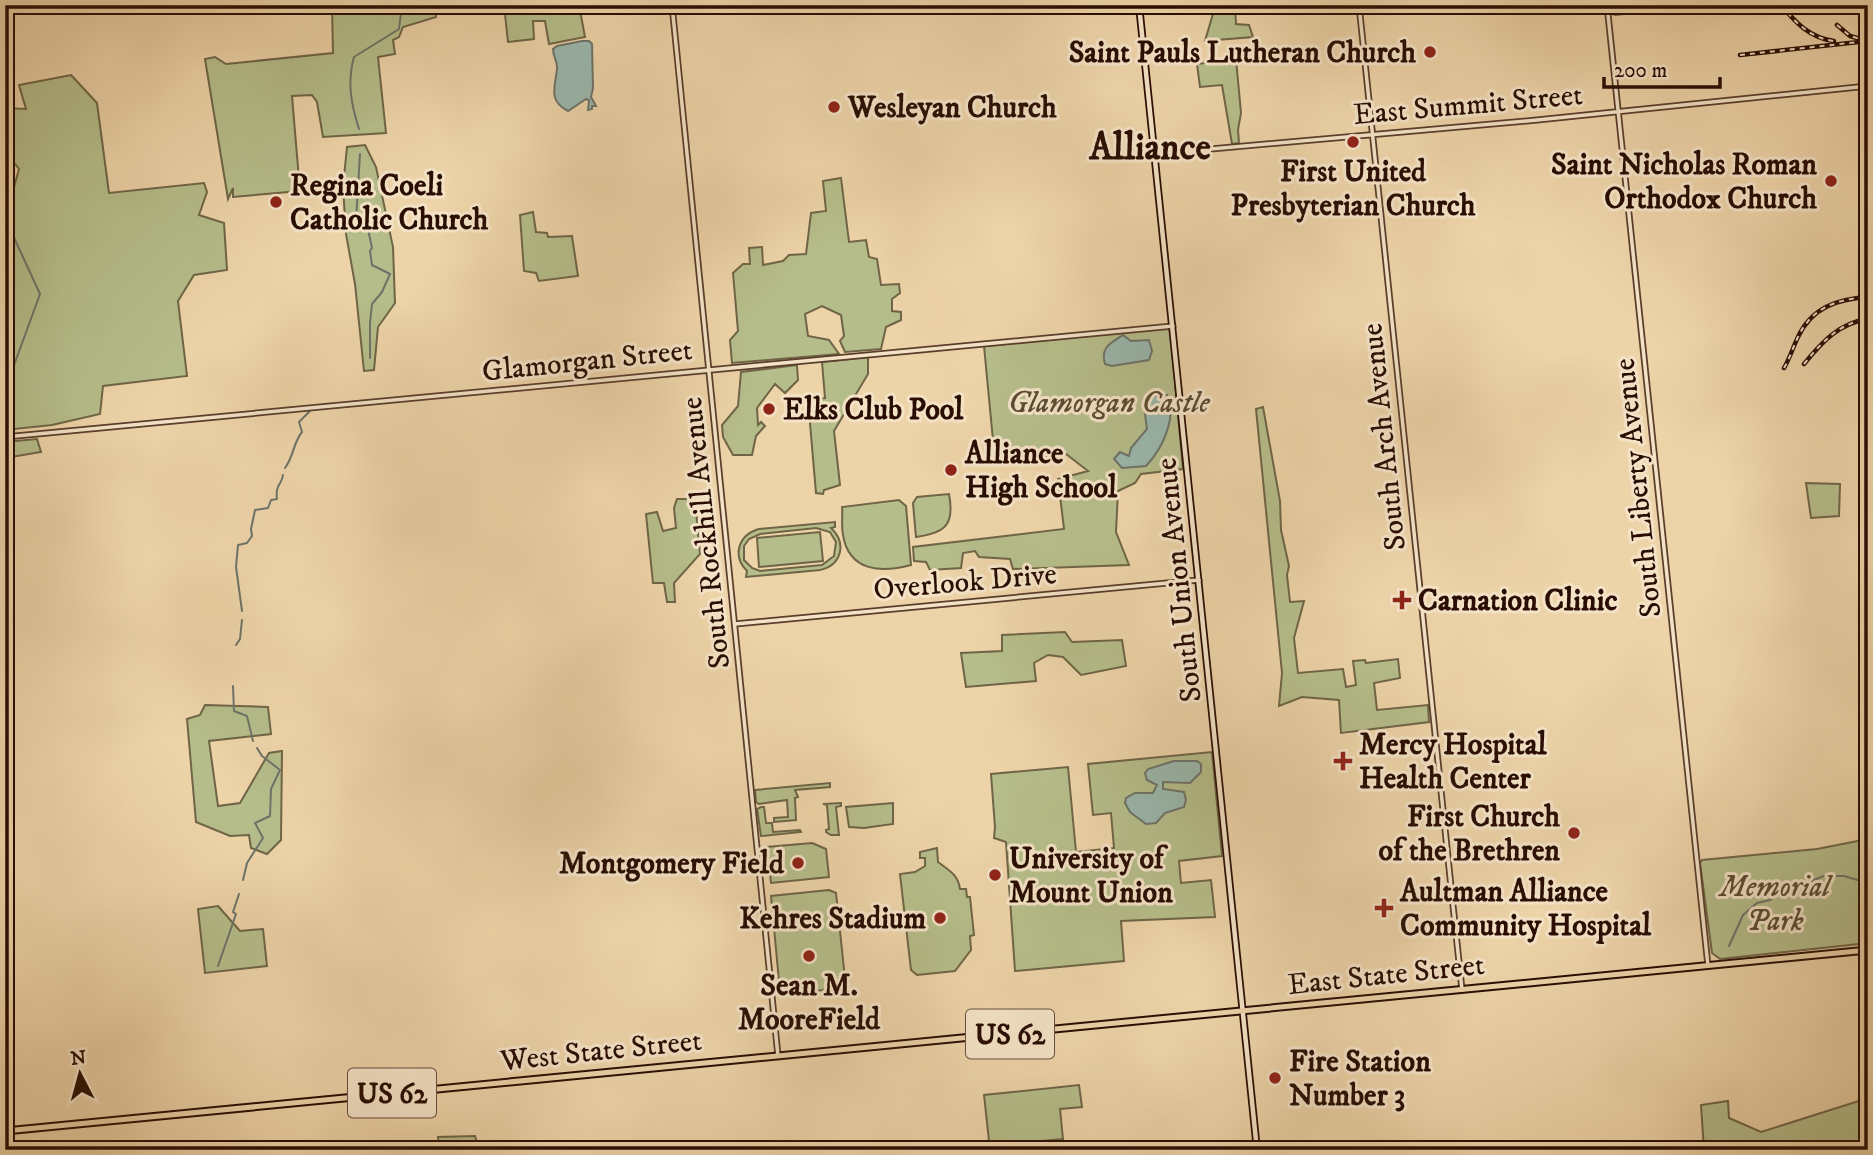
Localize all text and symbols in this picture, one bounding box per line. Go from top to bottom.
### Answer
place label: Saint Pauls Lutheran Church [1069,35,1416,72]
marker: Saint Pauls Lutheran Church [1422,44,1438,60]
scale bar [1604,46,1719,90]
text: 200 m [1614,58,1667,84]
street label: East Summit Street [1352,77,1584,134]
place label: Wesleyan Church [847,90,1057,127]
marker: Wesleyan Church [826,99,842,115]
district label: Alliance [1088,125,1211,172]
marker: First United Presbyterian Church [1345,134,1361,150]
place label: Saint Nicholas Roman Orthodox Church [1551,147,1817,218]
place label: First United Presbyterian Church [1231,154,1476,225]
place label: Regina Coeli Catholic Church [290,168,488,239]
marker: Saint Nicholas Roman Orthodox Church [1823,173,1839,189]
marker: Regina Coeli Catholic Church [268,194,284,210]
street label: South Arch Avenue [1354,321,1415,552]
street label: Glamorgan Street [480,332,694,391]
street label: South Liberty Avenue [1606,356,1670,619]
park label: Glamorgan Castle [1008,385,1211,422]
place label: Elks Club Pool [783,392,964,429]
street label: South Rockhill Avenue [674,395,739,671]
marker: Elks Club Pool [761,401,777,417]
place label: Alliance High School [964,436,1118,507]
street label: South Union Avenue [1148,456,1211,704]
marker: Alliance High School [943,462,959,478]
street label: Overlook Drive [872,556,1058,609]
place label: Carnation Clinic [1418,583,1617,620]
marker: Carnation Clinic [1392,590,1412,610]
place label: Mercy Hospital Health Center [1359,727,1547,798]
marker: Mercy Hospital Health Center [1333,751,1353,771]
place label: First Church of the Brethren [1378,799,1560,870]
marker: First Church of the Brethren [1566,825,1582,841]
place label: University of Mount Union [1009,841,1173,912]
place label: Montgomery Field [559,846,785,883]
marker: Montgomery Field [790,855,806,871]
marker: University of Mount Union [987,867,1003,883]
park label: Memorial Park [1718,869,1833,940]
place label: Aultman Alliance Community Hospital [1399,874,1652,945]
marker: Aultman Alliance Community Hospital [1374,898,1394,918]
place label: Kehres Stadium [739,901,926,938]
marker: Kehres Stadium [932,910,948,926]
street label: East State Street [1286,947,1486,1004]
marker: Sean M. MooreField [801,948,817,964]
place label: Sean M. MooreField [738,968,881,1039]
road number: US 62 [966,1010,1054,1058]
street label: West State Street [498,1023,704,1081]
north arrow [46,1040,116,1110]
place label: Fire Station Number 3 [1289,1044,1431,1115]
text: N [69,1046,88,1071]
road number: US 62 [348,1068,436,1118]
marker: Fire Station Number 3 [1267,1070,1283,1086]

